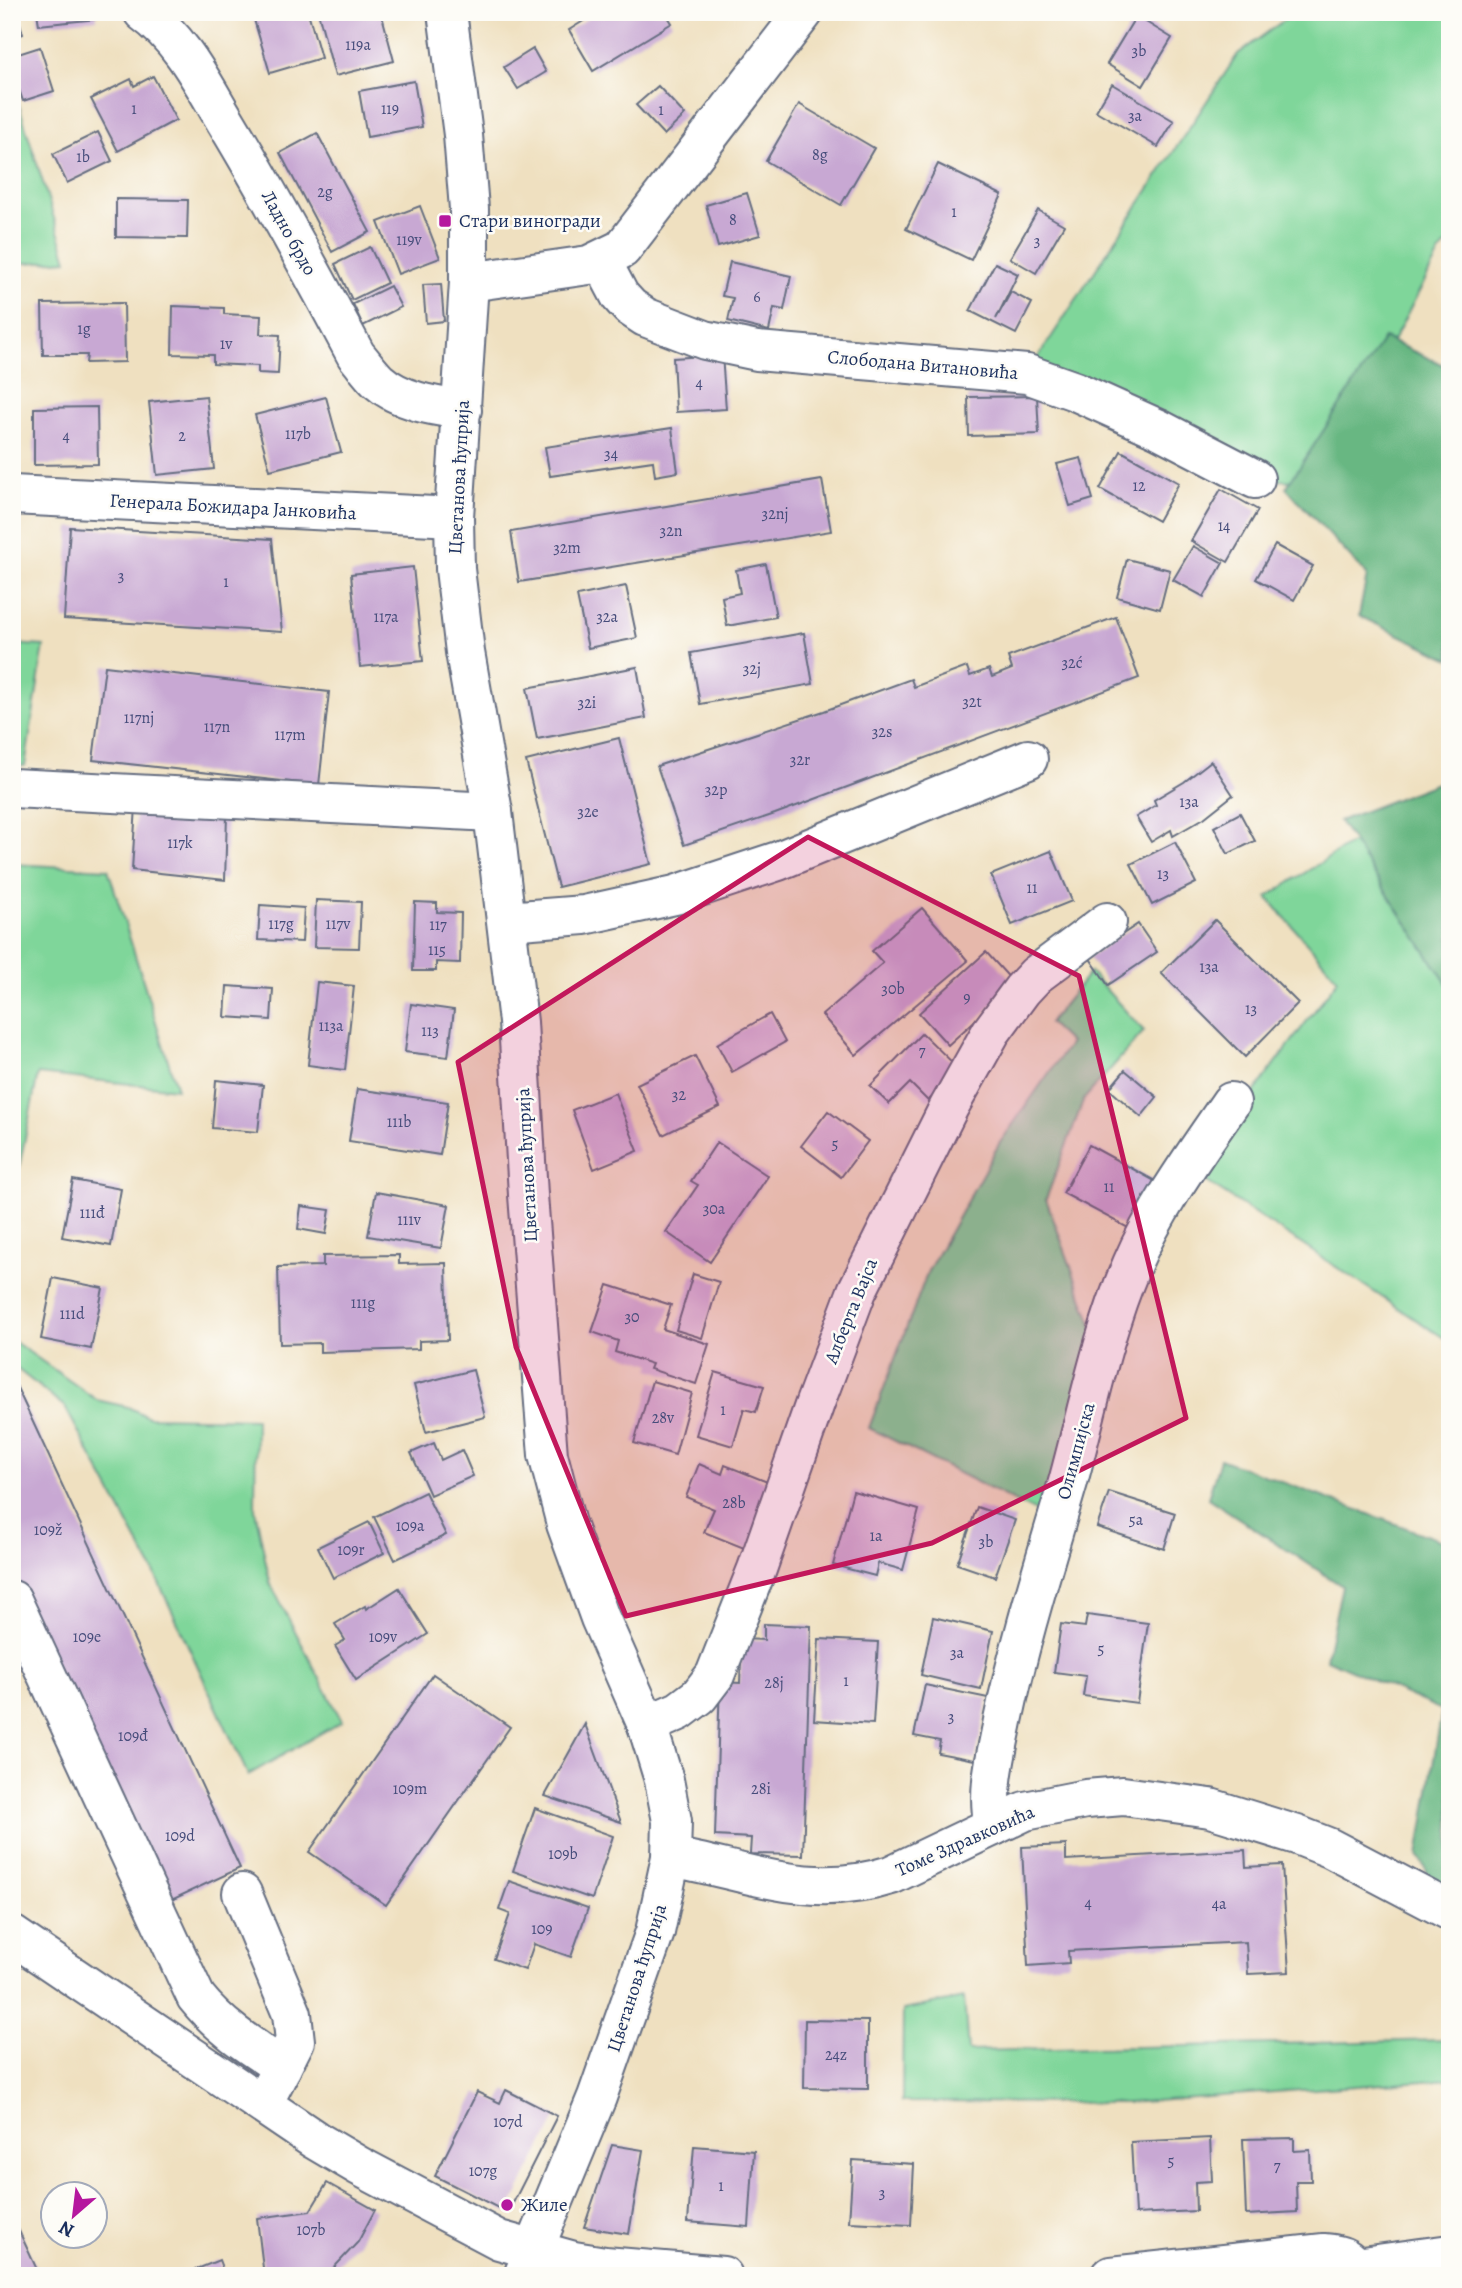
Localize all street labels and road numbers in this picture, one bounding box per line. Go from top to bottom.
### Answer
street label: Ладно брдо [255,186,323,280]
street label: Слободана Витановића [826,344,1020,386]
street label: Цветанова ћуприја [442,399,476,555]
street label: Генерала Божидара Јанковића [109,488,357,526]
street label: Цветанова ћуприја [510,1087,544,1243]
street label: Алберта Вајса [818,1254,884,1369]
street label: Олимпијска [1051,1399,1102,1502]
street label: Томе Здравковића [891,1799,1039,1883]
street label: Цветанова ћуприја [601,1900,673,2055]

